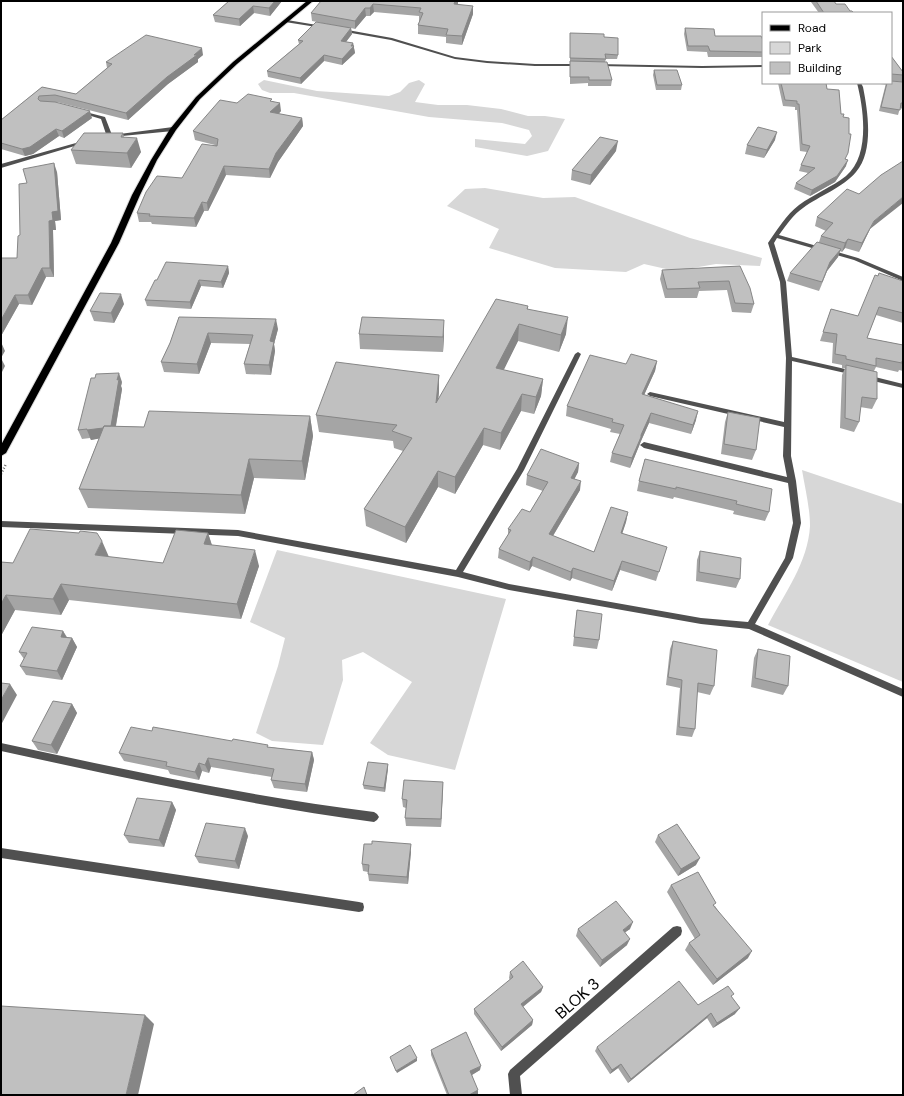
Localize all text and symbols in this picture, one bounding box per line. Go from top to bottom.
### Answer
legend [762,12,892,84]
text: Road [798,20,826,36]
text: Park [798,40,822,56]
text: Building [798,60,842,76]
street label: BLOK 3 [551,973,604,1024]

